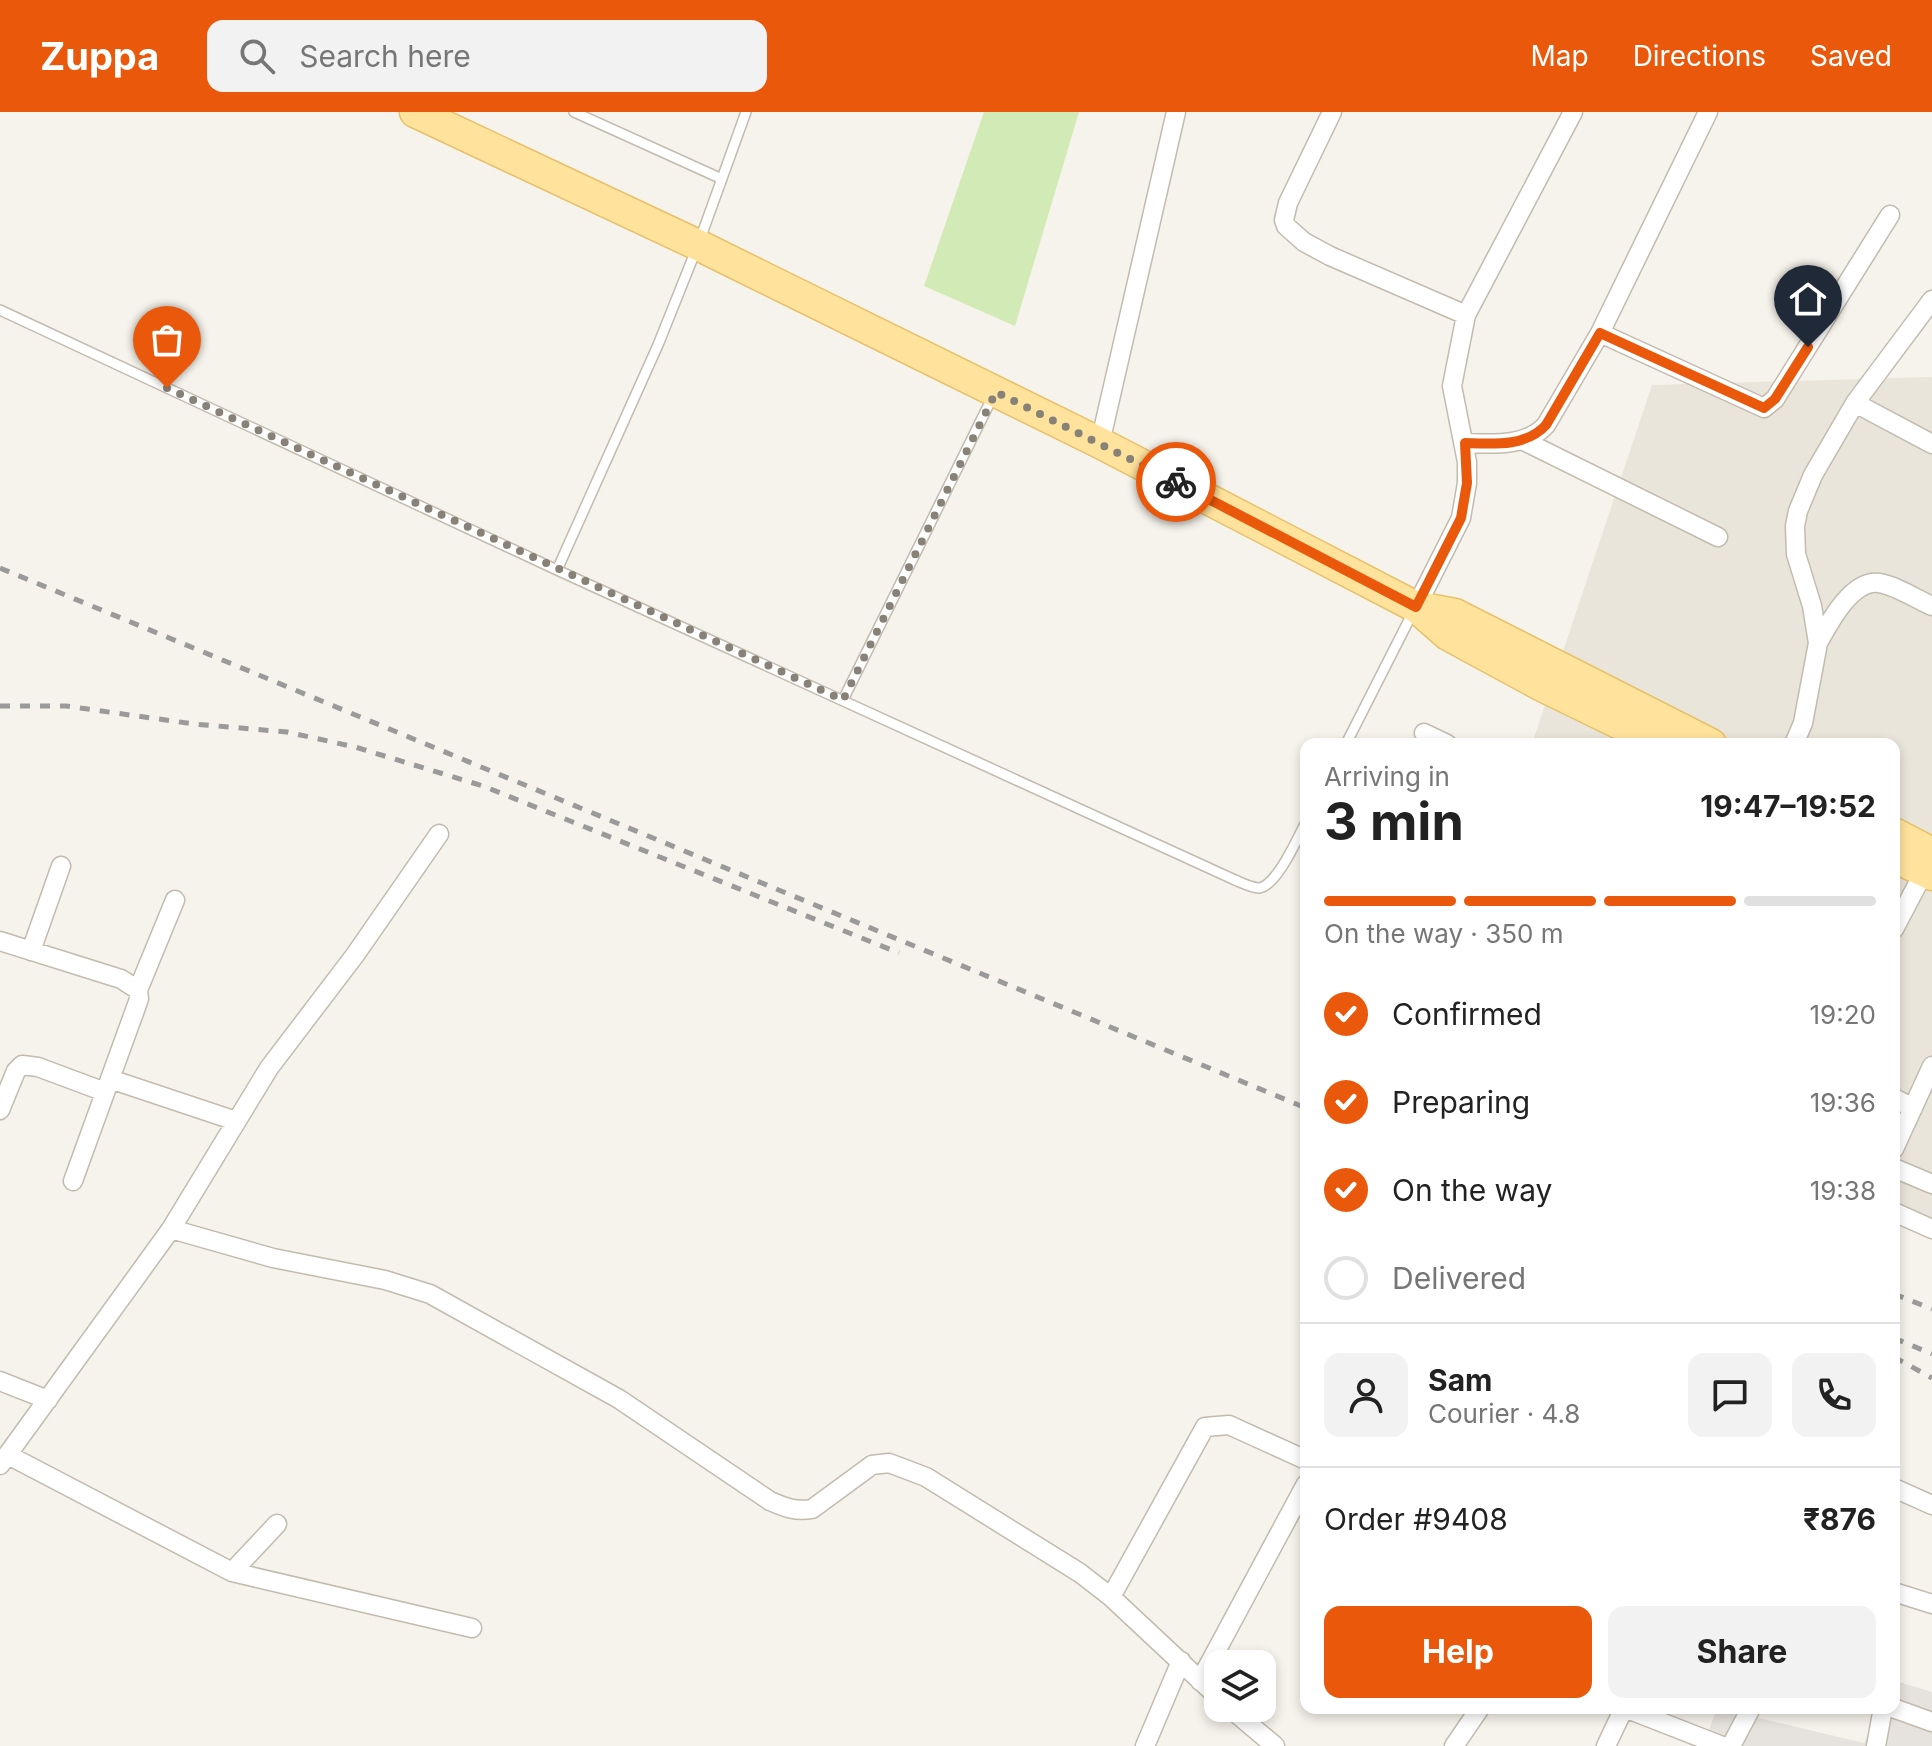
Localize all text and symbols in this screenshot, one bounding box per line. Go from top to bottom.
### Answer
search box [207,20,767,92]
text: Zuppa [40,33,159,79]
icon: search [235,34,279,78]
text: Search here [299,38,471,74]
text: Map [1530,39,1589,73]
text: Directions [1633,39,1766,73]
text: Saved [1810,39,1892,73]
pin [1774,265,1842,347]
icon: home [1786,277,1830,321]
pin [133,306,201,388]
icon: bag [145,318,189,362]
courier [1136,442,1216,522]
icon: bike [1154,460,1198,504]
text: Arriving in [1324,761,1450,792]
text: 19:47–19:52 [1700,788,1876,824]
text: 3 min [1324,790,1464,853]
text: On the way · 350 m [1324,918,1563,949]
icon: check [1324,992,1368,1036]
text: Confirmed [1392,996,1542,1032]
text: 19:20 [1810,999,1876,1030]
icon: check [1324,1080,1368,1124]
text: Preparing [1392,1084,1530,1120]
text: 19:36 [1810,1087,1876,1118]
icon: check [1324,1168,1368,1212]
text: On the way [1392,1172,1552,1208]
text: 19:38 [1810,1175,1876,1206]
text: Delivered [1392,1260,1526,1296]
button: person [1324,1353,1408,1437]
button: chat [1688,1353,1772,1437]
button: phone [1792,1353,1876,1437]
text: Sam [1428,1362,1492,1398]
text: Courier · 4.8 [1428,1398,1580,1429]
text: Order #9408 [1324,1501,1508,1537]
text: ₹876 [1803,1501,1876,1537]
button: Help [1324,1606,1592,1698]
button: Share [1608,1606,1876,1698]
map controls [1204,1650,1276,1722]
button: layers [1204,1650,1276,1722]

